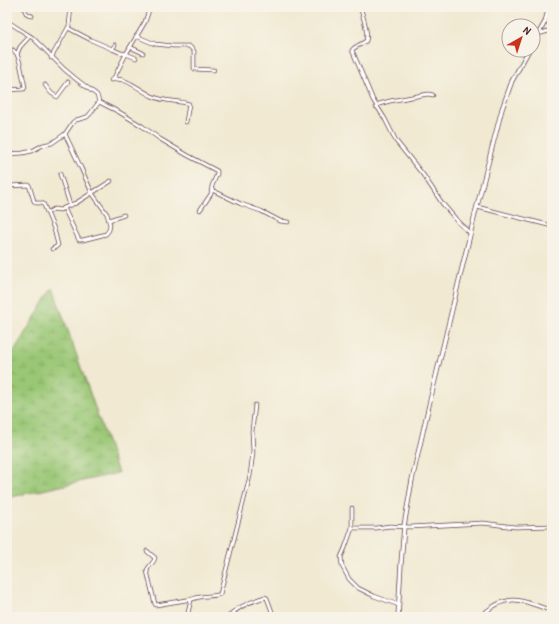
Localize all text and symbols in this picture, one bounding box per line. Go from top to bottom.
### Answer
north arrow [501,18,541,58]
text: N [521,23,534,38]

